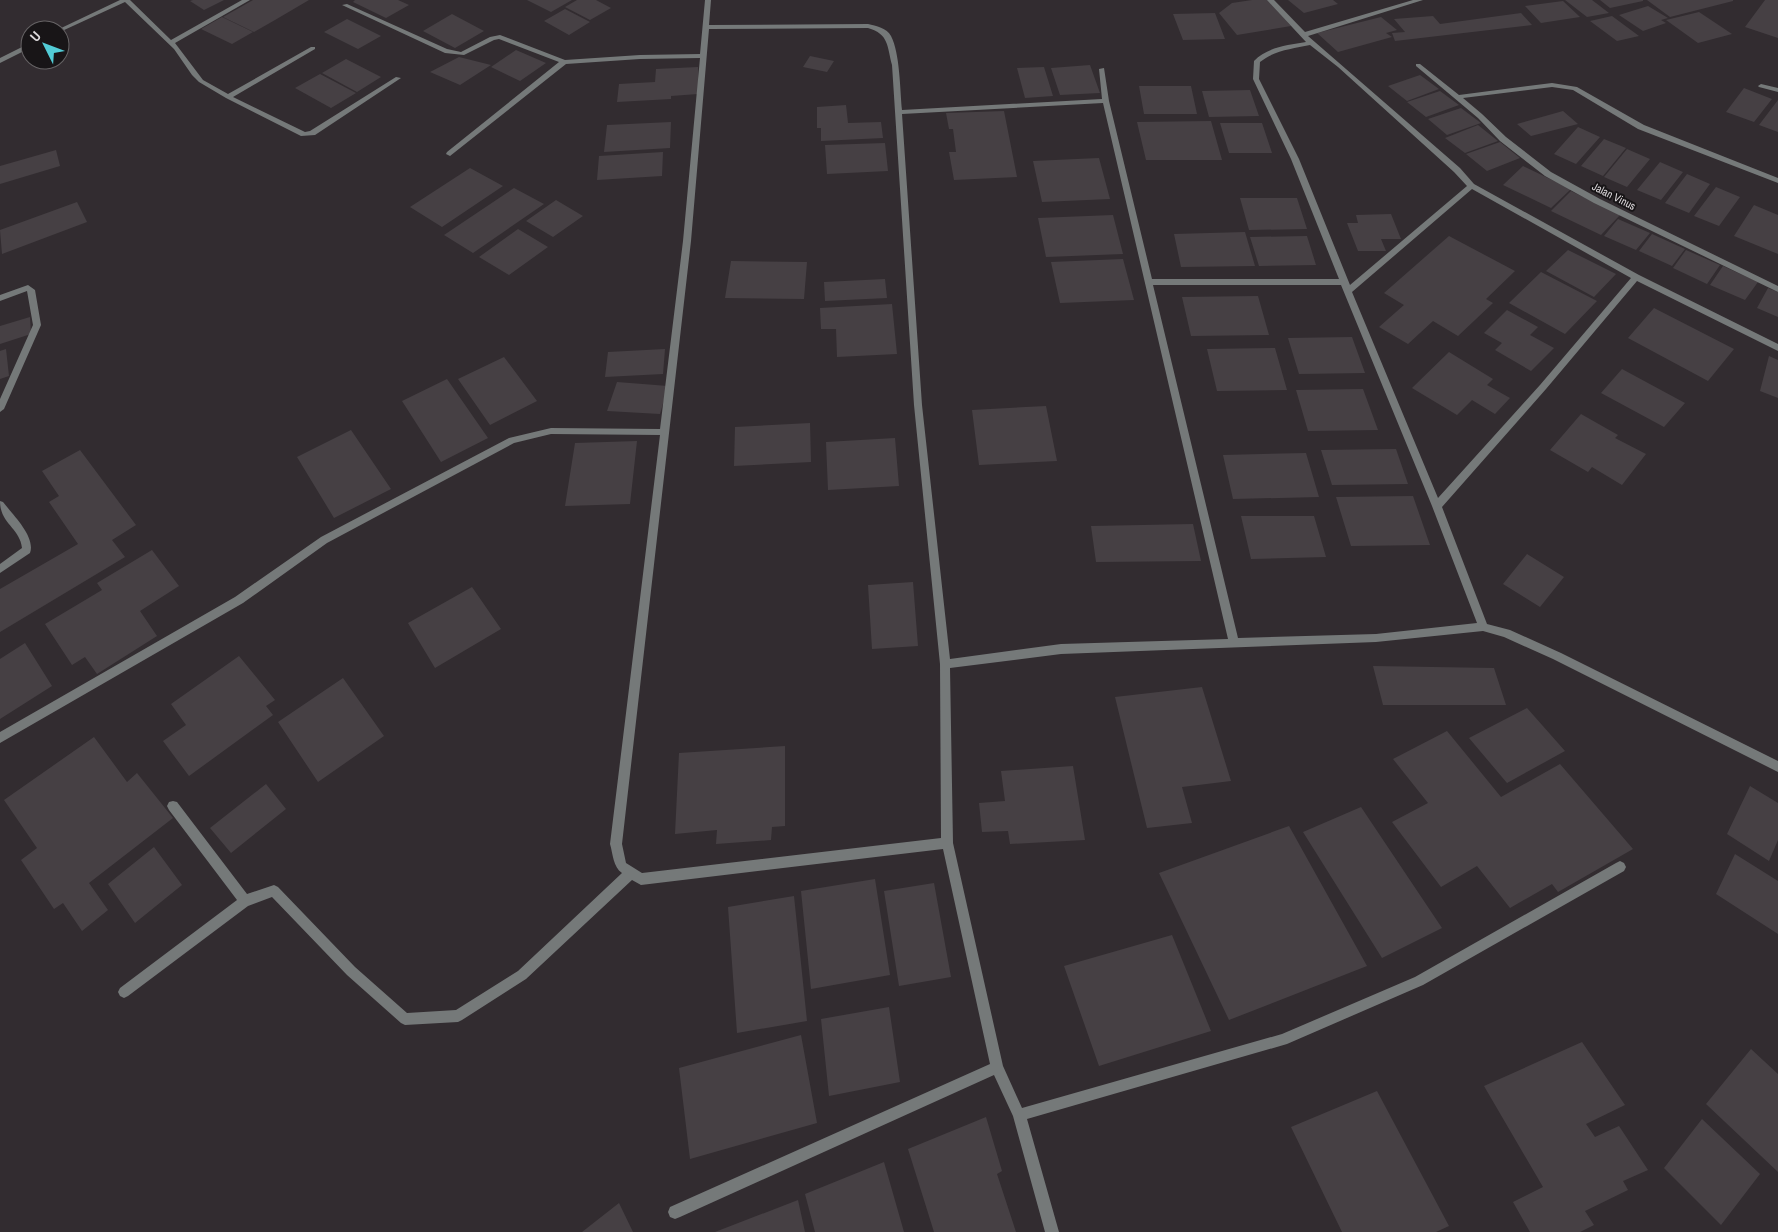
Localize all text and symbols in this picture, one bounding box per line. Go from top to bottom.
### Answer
north arrow [20,20,70,70]
text: U [26,27,45,45]
street label: Jalan Vinus [1590,179,1639,213]

